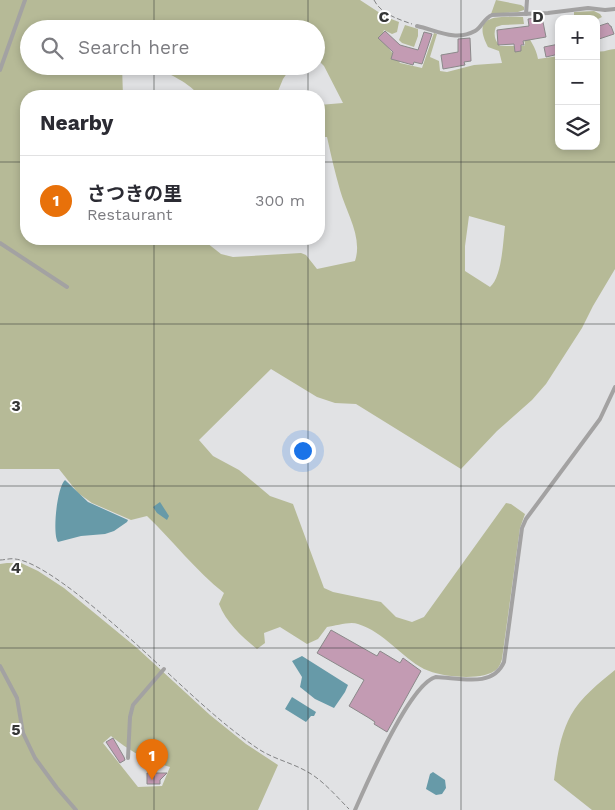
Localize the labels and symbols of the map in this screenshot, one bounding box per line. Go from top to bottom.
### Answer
text: C [379,7,390,26]
text: D [532,7,544,26]
text: 3 [11,396,21,415]
your location [290,438,316,464]
text: 4 [11,558,21,577]
text: 5 [11,720,21,739]
pin: 1 [136,739,168,780]

